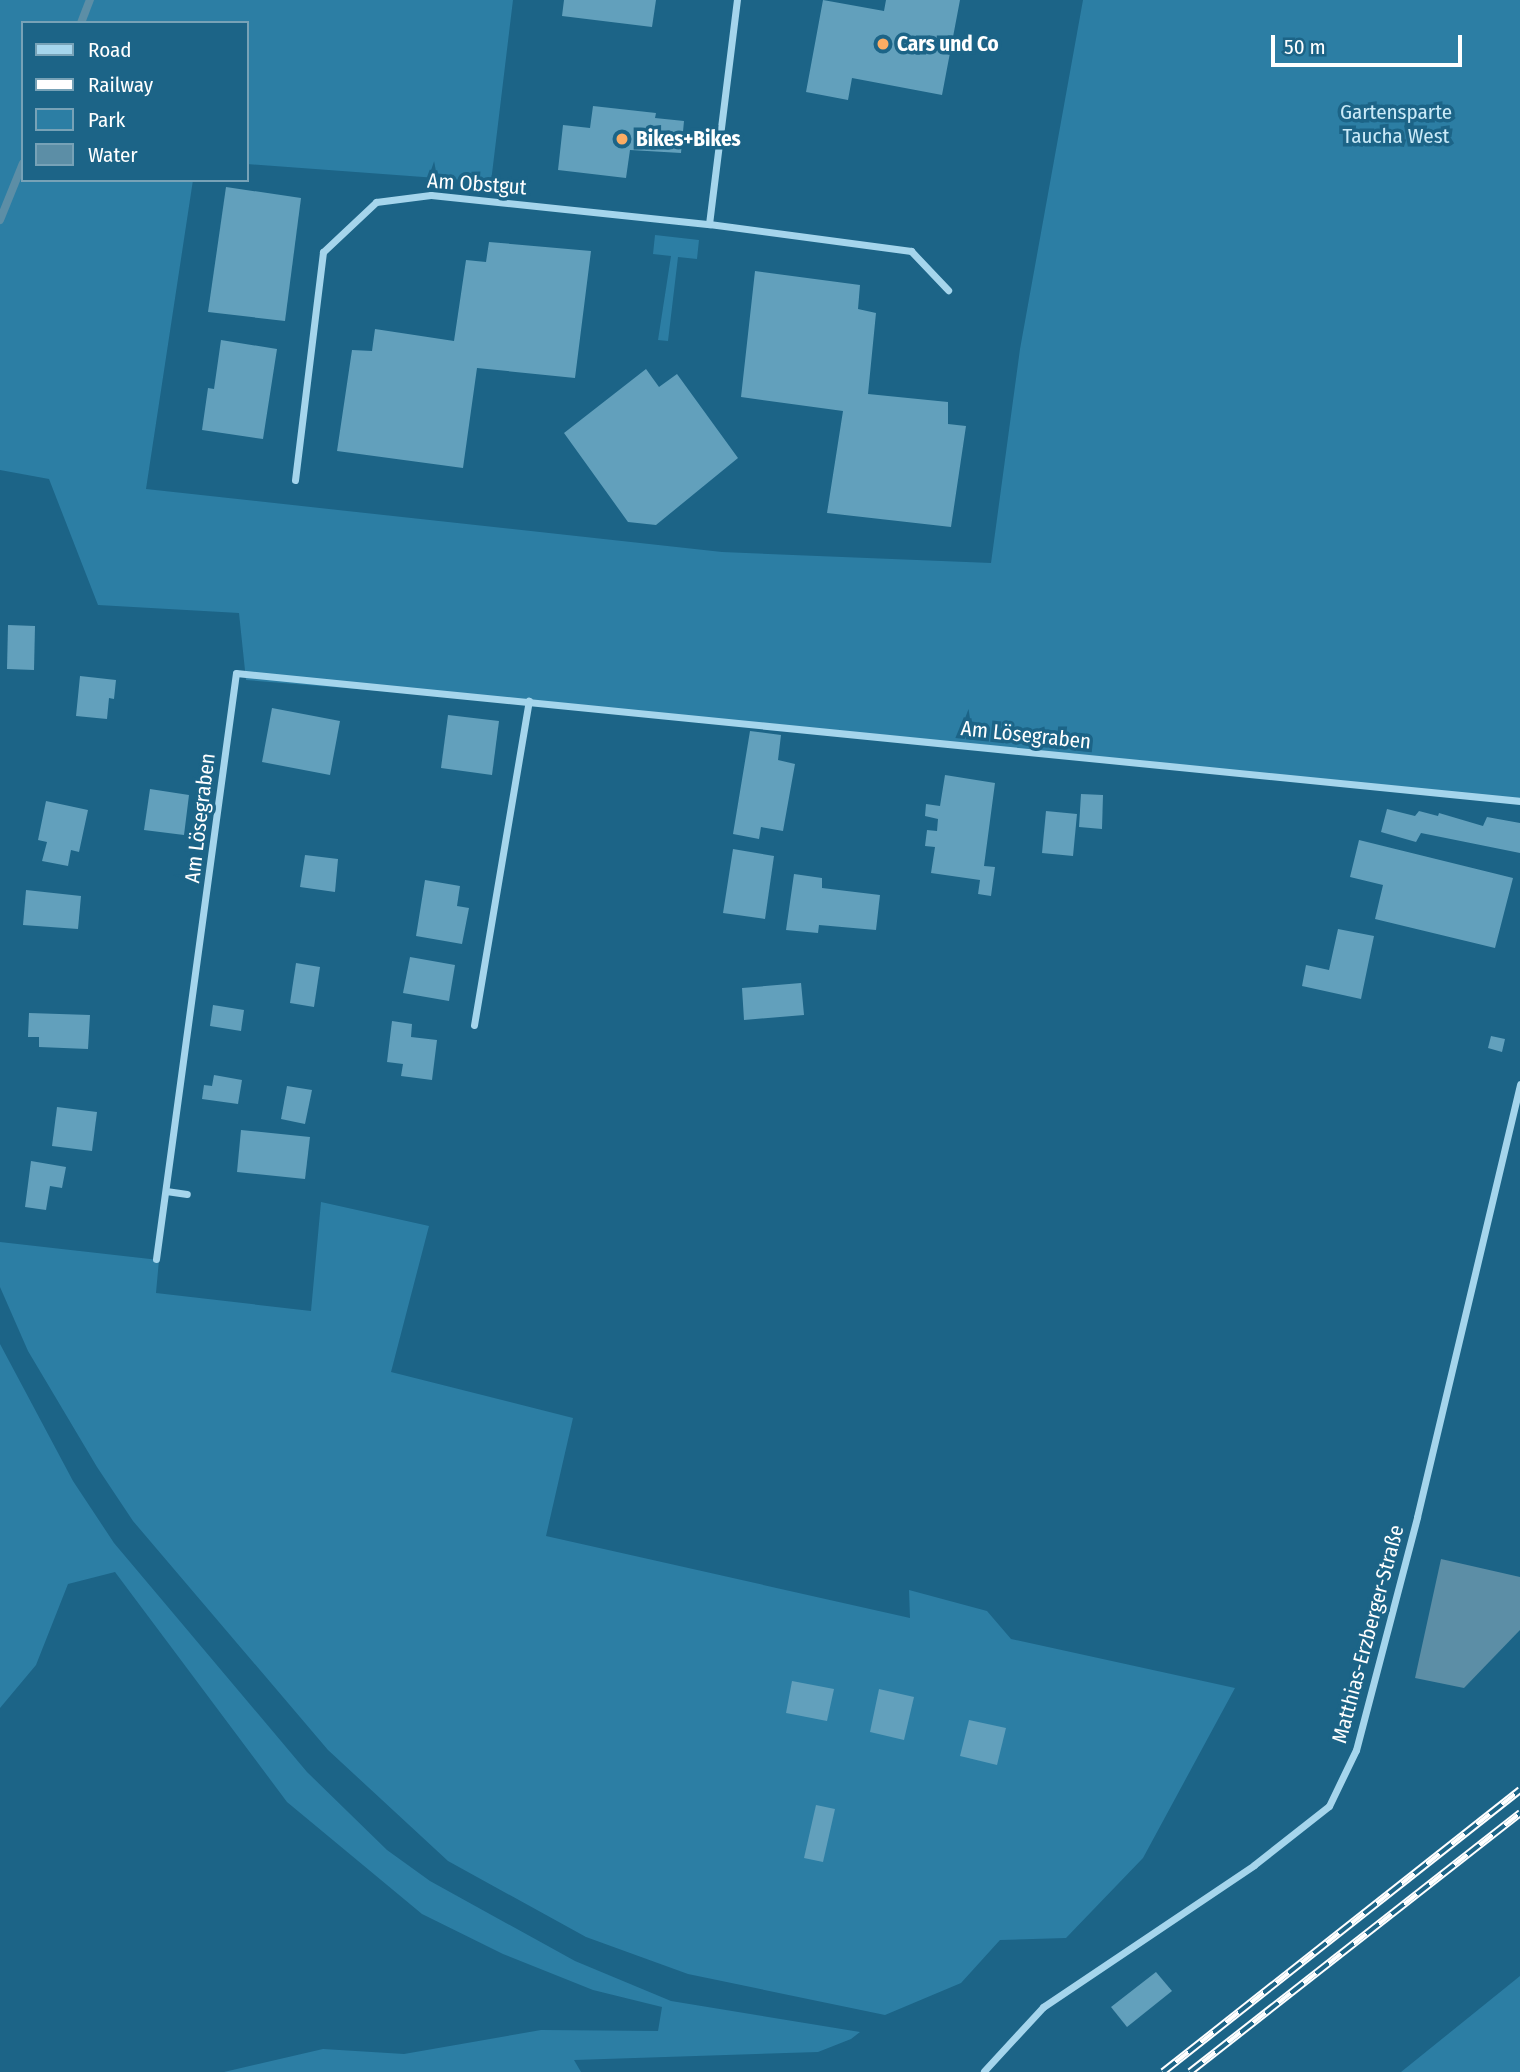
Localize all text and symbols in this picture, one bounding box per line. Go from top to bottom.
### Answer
legend [21,21,248,182]
scale bar [1275,21,1466,65]
place label: Cars und Co [897,31,999,57]
text: 50 m [1284,34,1326,60]
marker: Cars und Co [875,36,891,52]
text: Road [88,37,132,63]
text: Railway [88,72,153,98]
park label: Gartensparte Taucha West [1340,99,1452,149]
text: Park [88,107,125,133]
place label: Bikes+Bikes [636,126,741,152]
marker: Bikes+Bikes [614,131,630,147]
text: Water [88,142,138,168]
street label: Am Obstgut [426,168,528,200]
street label: Am Lösegraben [960,716,1092,754]
street label: Am Lösegraben [180,752,220,884]
street label: Matthias-Erzberger-Straße [1327,1522,1409,1746]

